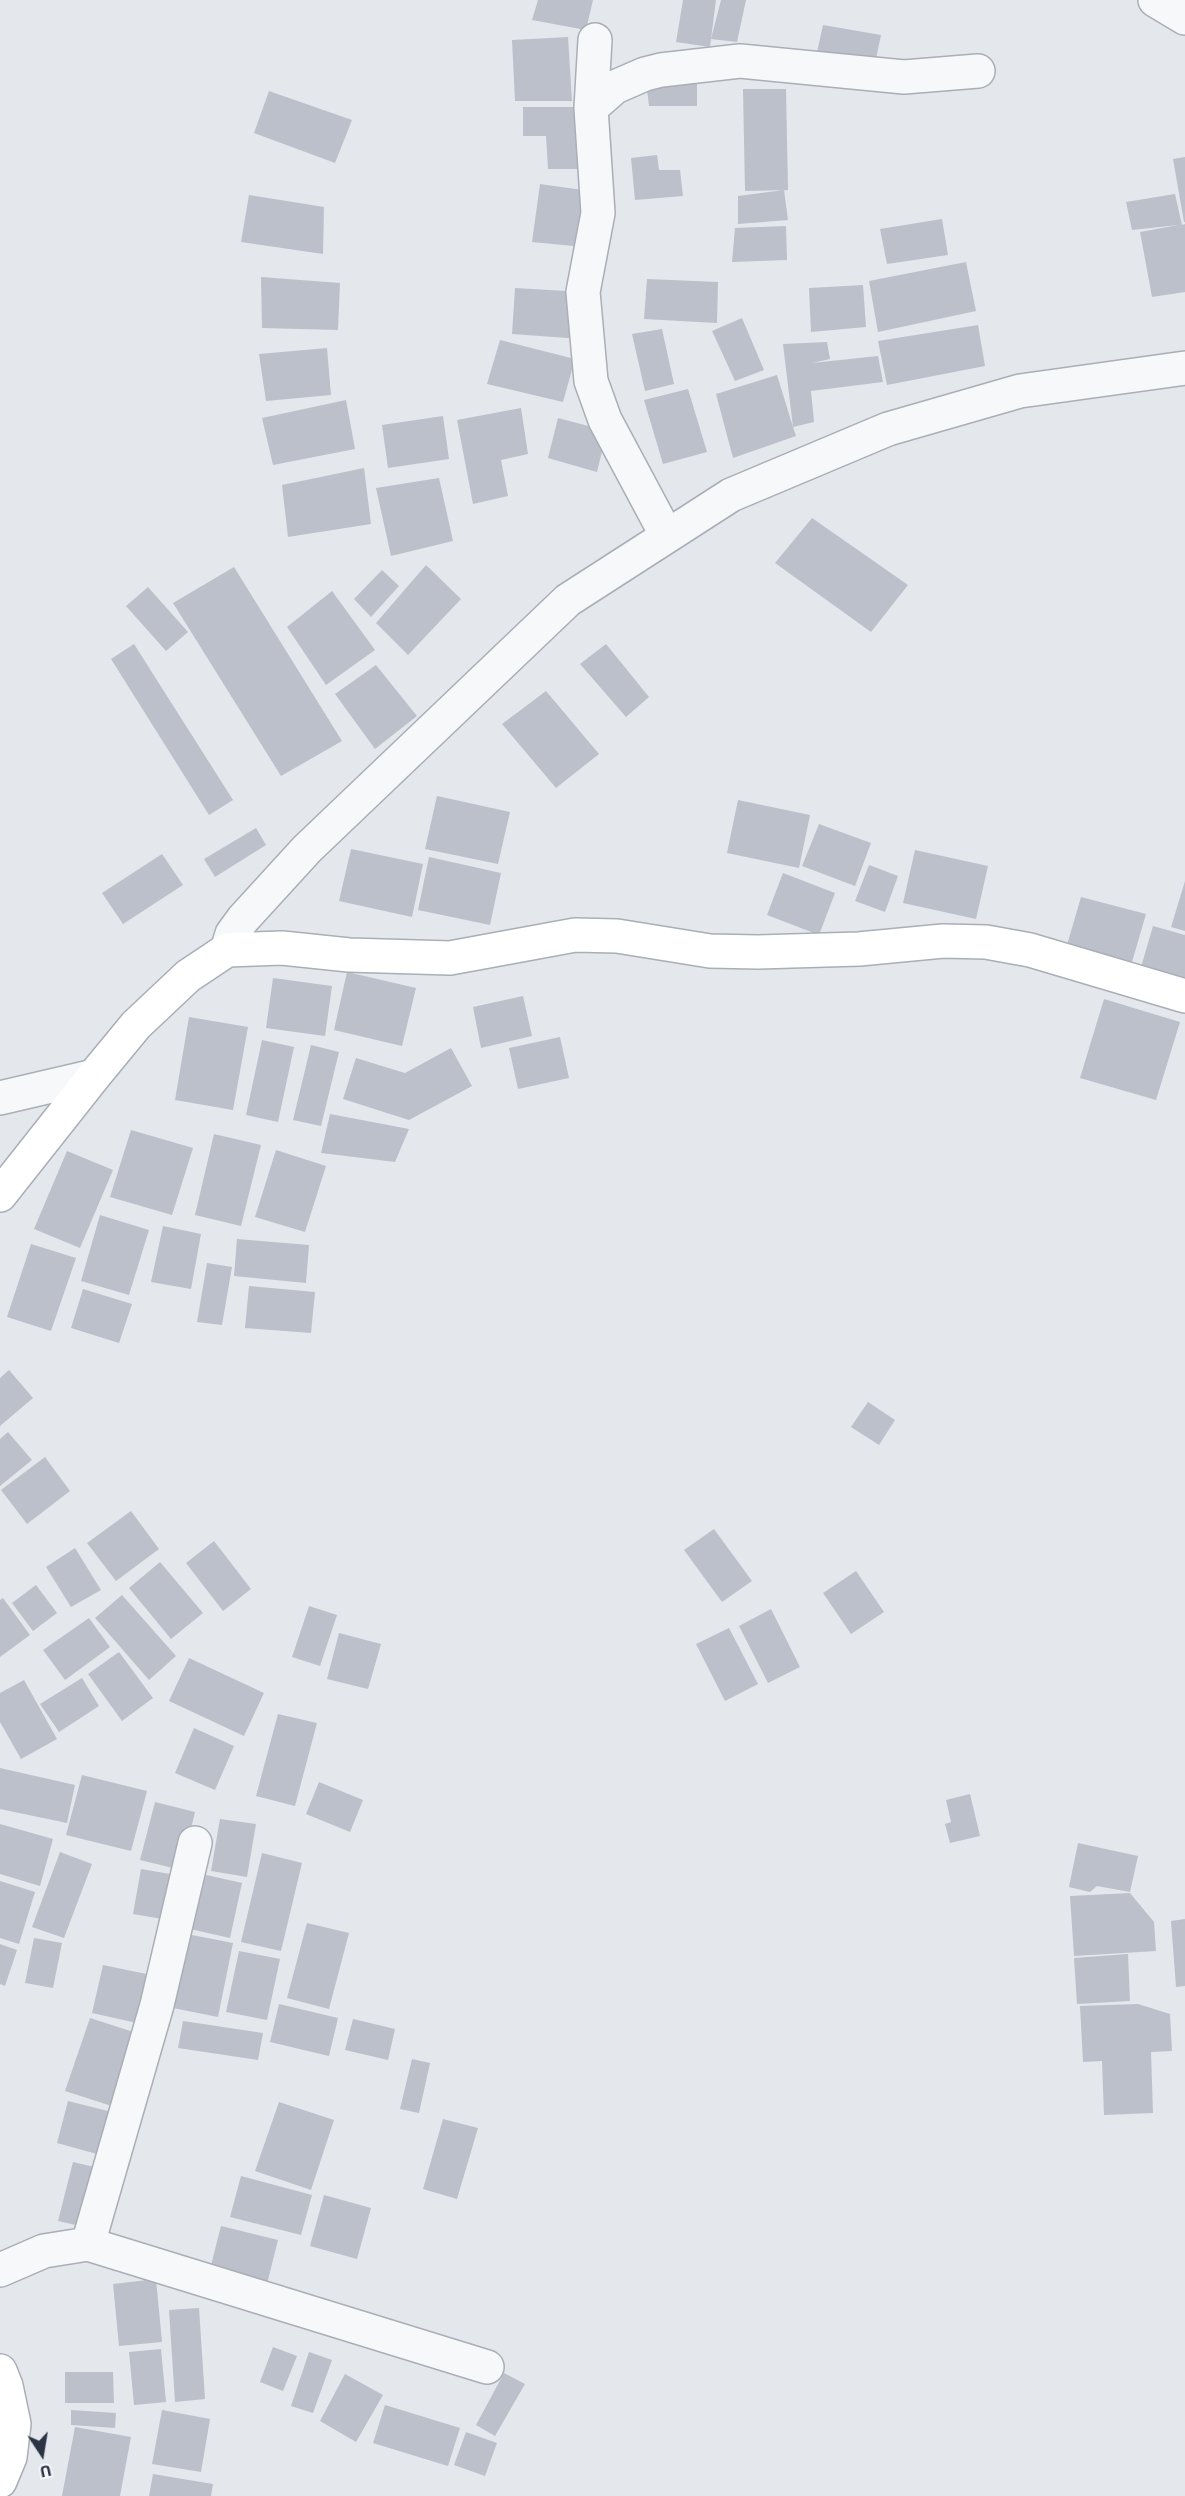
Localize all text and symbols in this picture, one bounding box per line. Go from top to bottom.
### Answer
north arrow [12,2424,72,2484]
text: U [39,2462,53,2483]

